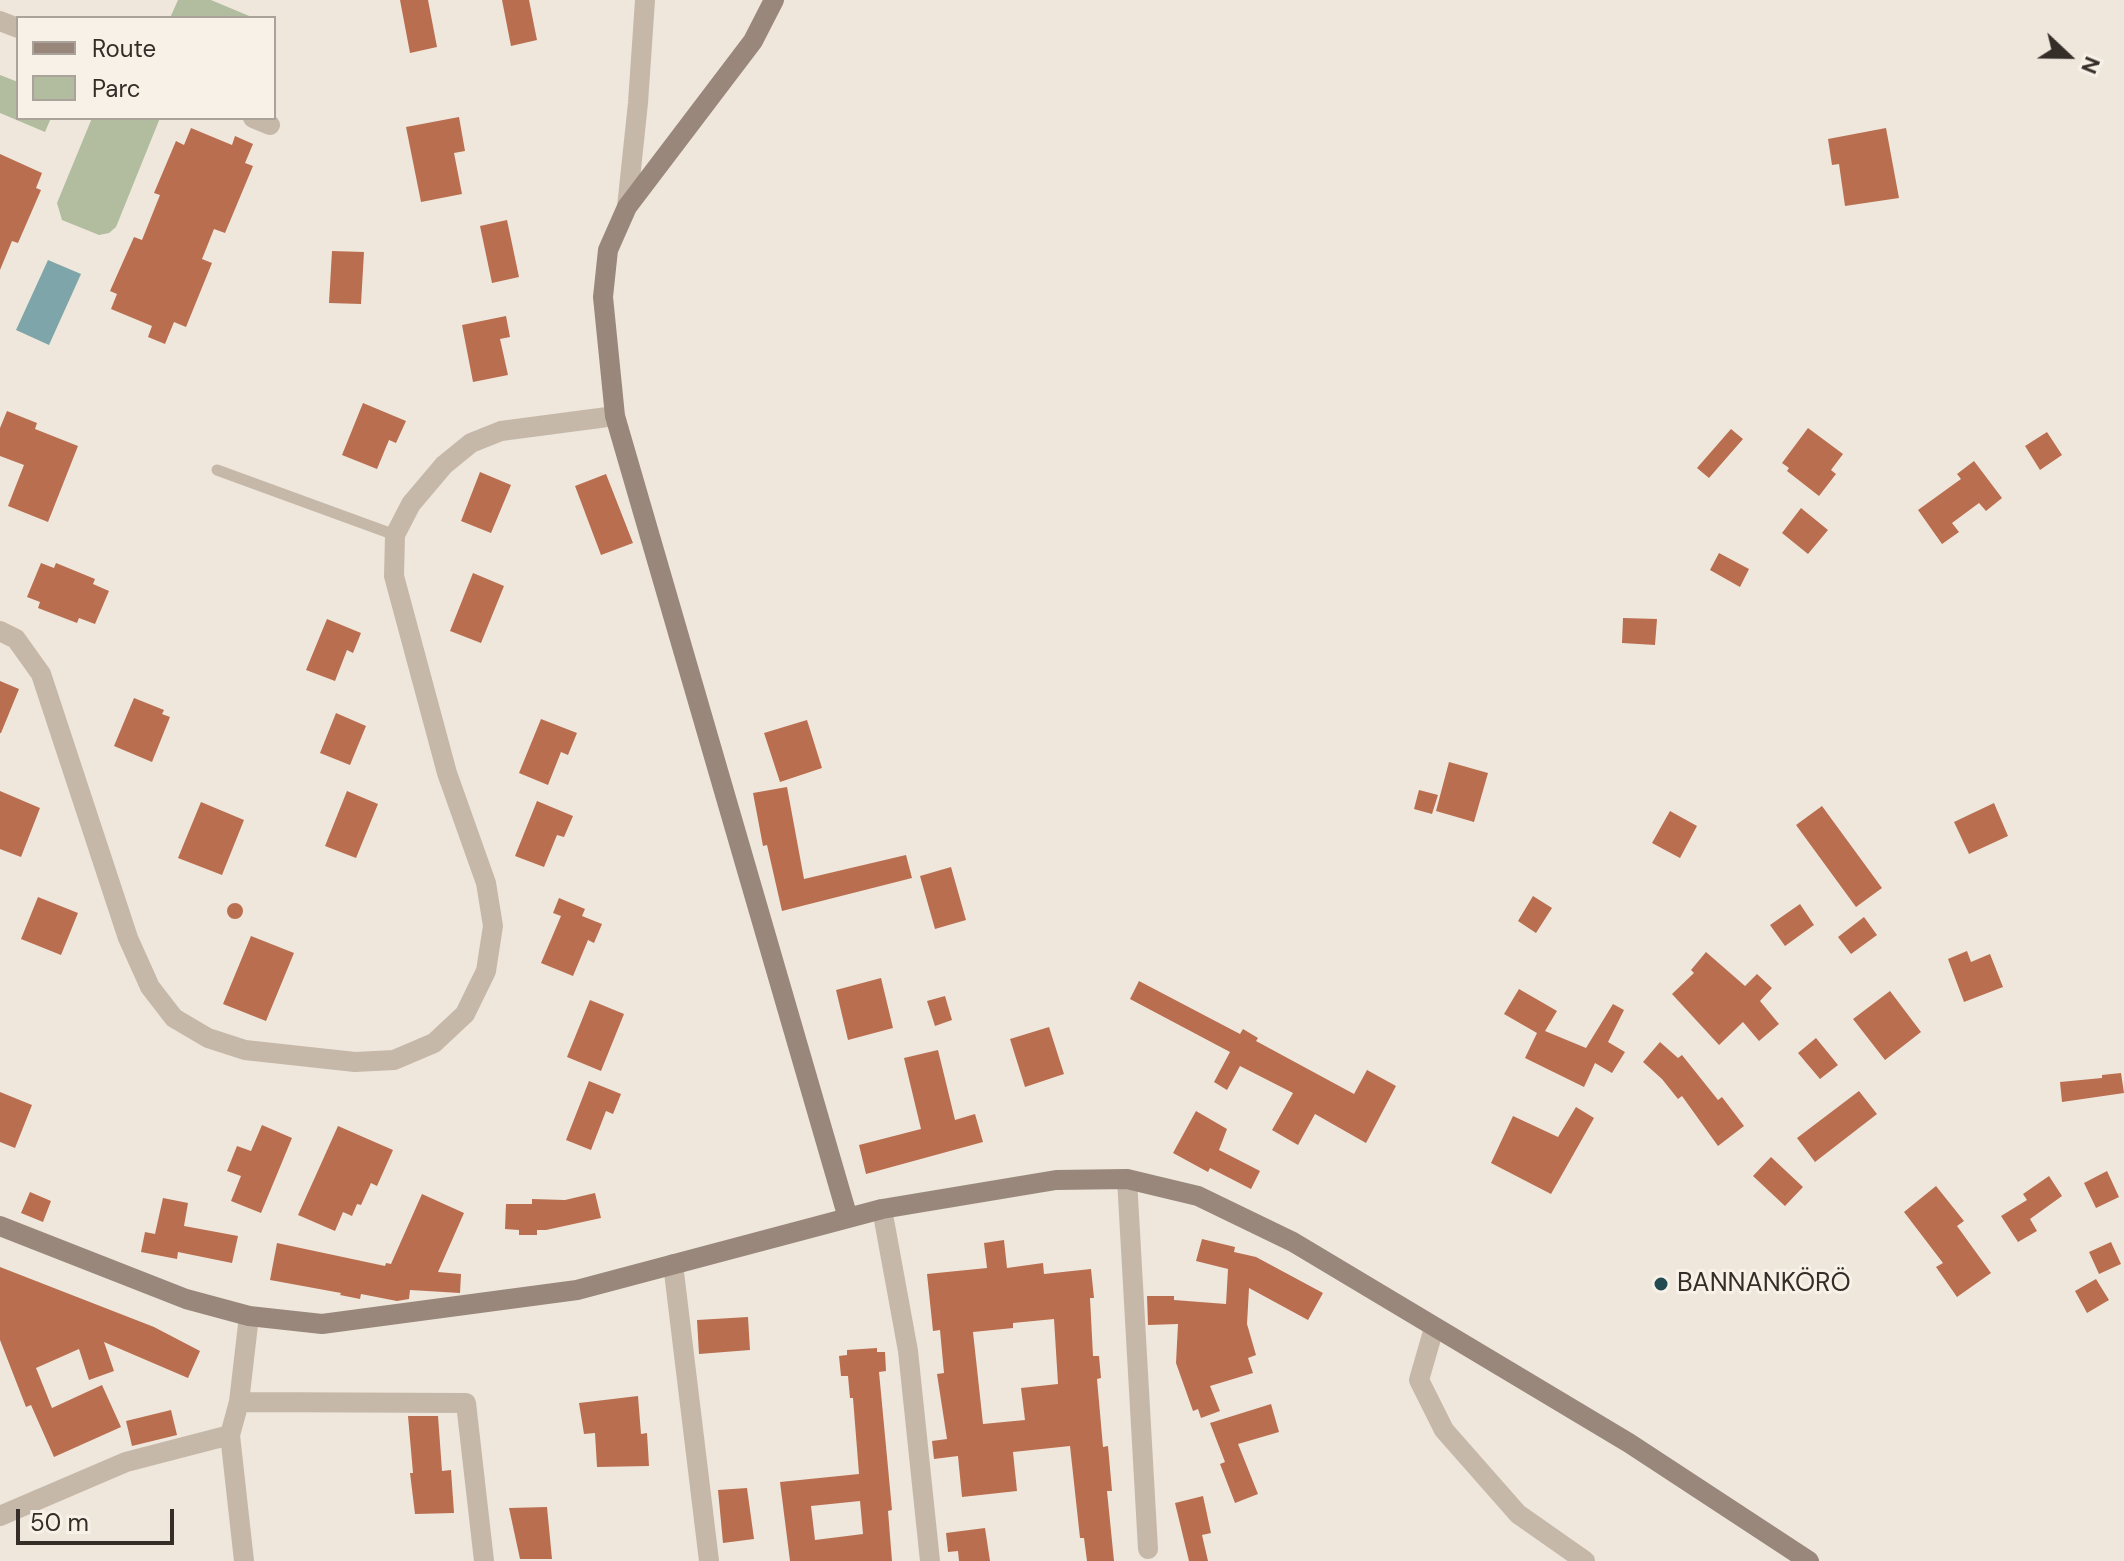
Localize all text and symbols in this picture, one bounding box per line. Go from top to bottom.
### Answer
legend [16,16,276,120]
north arrow [2028,16,2108,96]
text: Route [92,33,156,64]
text: N [2074,52,2107,78]
text: Parc [92,73,141,104]
place label: BANNANKÖRÖ [1677,1268,1851,1300]
marker: BANNANKÖRÖ [1652,1275,1670,1293]
scale bar [20,1493,178,1543]
text: 50 m [30,1507,89,1538]

